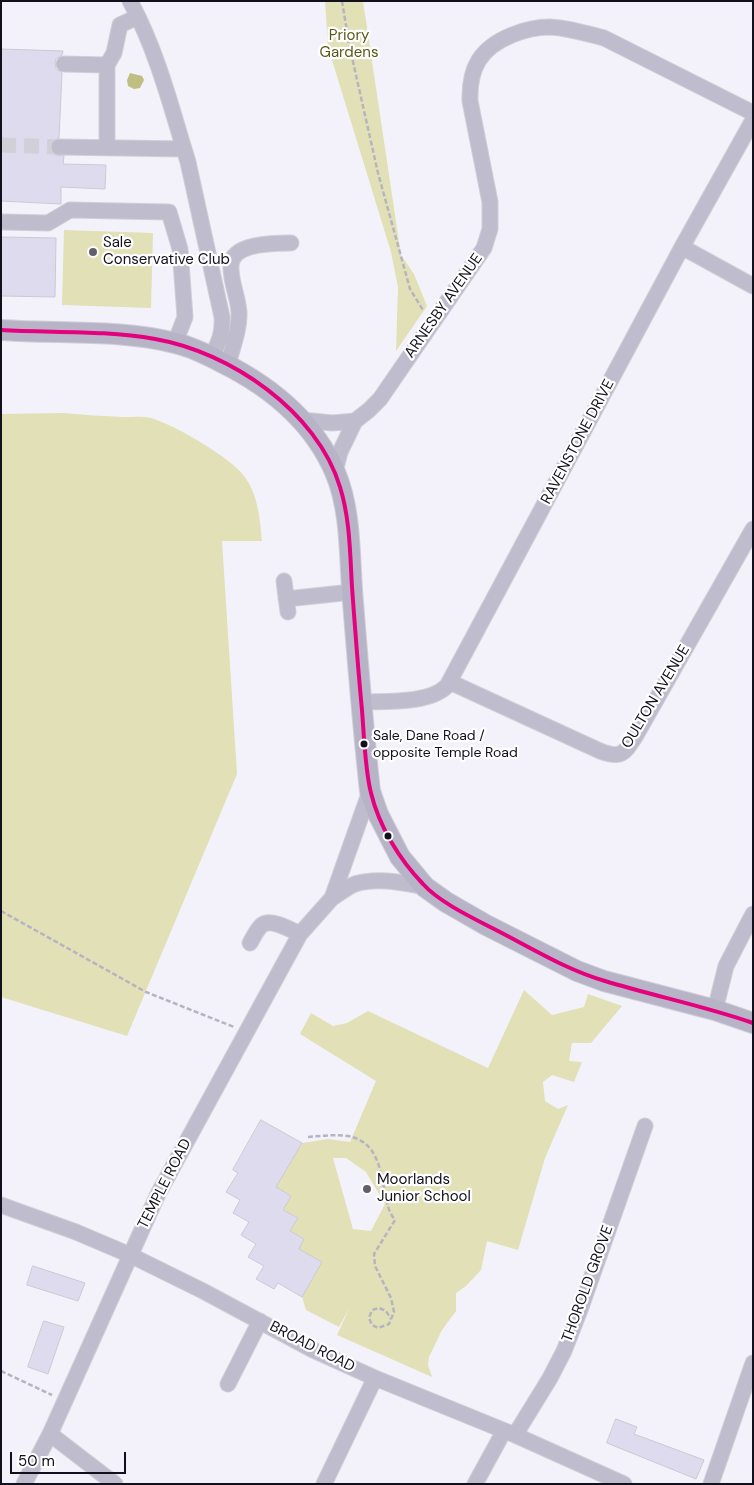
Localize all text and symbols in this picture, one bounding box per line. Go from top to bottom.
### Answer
park label: Priory Gardens [320,27,378,62]
place label: Sale Conservative Club [103,234,230,269]
marker: Sale Conservative Club [87,246,99,258]
street label: ARNESBY AVENUE [401,250,487,362]
street label: RAVENSTONE DRIVE [538,377,618,507]
street label: OULTON AVENUE [618,642,694,752]
place label: Sale, Dane Road / opposite Temple Road [373,728,518,760]
marker: Sale, Dane Road / opposite Temple Road [359,739,369,749]
unlabelled marker [383,831,393,841]
street label: TEMPLE ROAD [135,1136,195,1232]
place label: Moorlands Junior School [377,1171,471,1206]
marker: Moorlands Junior School [361,1183,373,1195]
street label: THOROLD GROVE [559,1223,617,1345]
street label: BROAD ROAD [266,1318,358,1376]
scale bar [12,1442,129,1474]
text: 50 m [18,1451,55,1471]

